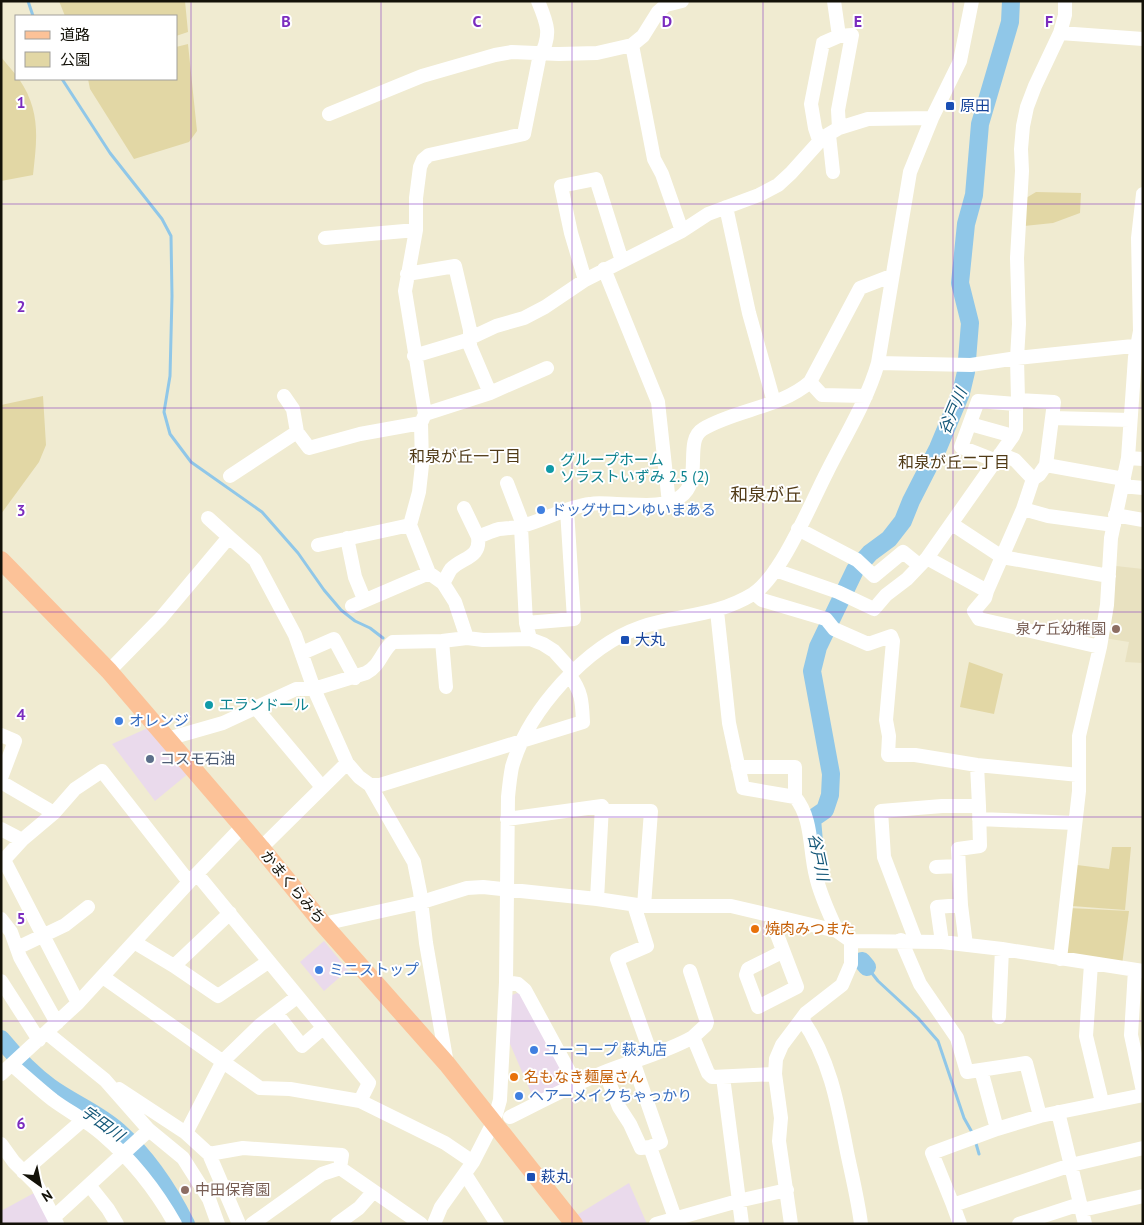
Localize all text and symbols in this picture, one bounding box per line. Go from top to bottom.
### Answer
text: B [281,11,291,31]
text: C [473,11,482,31]
text: D [662,11,672,31]
text: E [854,11,862,31]
text: F [1045,11,1053,31]
legend [15,15,178,80]
text: 道路 [60,25,90,44]
text: 公園 [60,50,90,69]
text: 1 [16,92,26,112]
place label: 原田 [960,96,990,115]
marker: 原田 [944,100,956,112]
text: 2 [16,296,26,316]
water label: 谷戸川 [933,383,971,437]
district label: 和泉が丘一丁目 [409,446,521,466]
place label: グループホーム ソラストいずみ 2.5 (2) [560,450,709,486]
district label: 和泉が丘二丁目 [898,452,1010,472]
marker: グループホーム ソラストいずみ 2.5 (2) [544,463,556,475]
district label: 和泉が丘 [730,483,802,506]
text: 3 [16,500,26,520]
place label: ドッグサロンゆいまある [551,500,716,519]
marker: ドッグサロンゆいまある [535,504,547,516]
place label: 泉ケ丘幼稚園 [1016,619,1106,638]
marker: 泉ケ丘幼稚園 [1110,623,1122,635]
place label: 大丸 [635,630,665,649]
marker: 大丸 [619,634,631,646]
place label: エランドール [219,695,309,714]
marker: エランドール [203,699,215,711]
text: 4 [16,704,26,724]
place label: オレンジ [129,711,189,730]
marker: オレンジ [113,715,125,727]
place label: コスモ石油 [160,749,235,768]
marker: コスモ石油 [144,753,156,765]
water label: 谷戸川 [804,831,834,885]
street label: かまくらみち [257,846,330,927]
text: 5 [16,908,26,928]
place label: 焼肉みつまた [765,919,855,938]
marker: 焼肉みつまた [749,923,761,935]
place label: ミニストップ [329,960,419,979]
marker: ミニストップ [313,964,325,976]
place label: ユーコープ 萩丸店 [544,1040,667,1059]
marker: ユーコープ 萩丸店 [528,1044,540,1056]
place label: 名もなき麺屋さん [524,1067,644,1086]
marker: 名もなき麺屋さん [508,1071,520,1083]
place label: ヘアーメイクちゃっかり [529,1086,692,1105]
marker: ヘアーメイクちゃっかり [513,1090,525,1102]
water label: 宇田川 [78,1101,130,1146]
text: 6 [16,1113,26,1133]
north arrow [15,1160,65,1210]
place label: 萩丸 [541,1167,571,1186]
marker: 萩丸 [525,1171,537,1183]
place label: 中田保育園 [195,1180,270,1199]
marker: 中田保育園 [179,1184,191,1196]
text: N [38,1186,56,1206]

